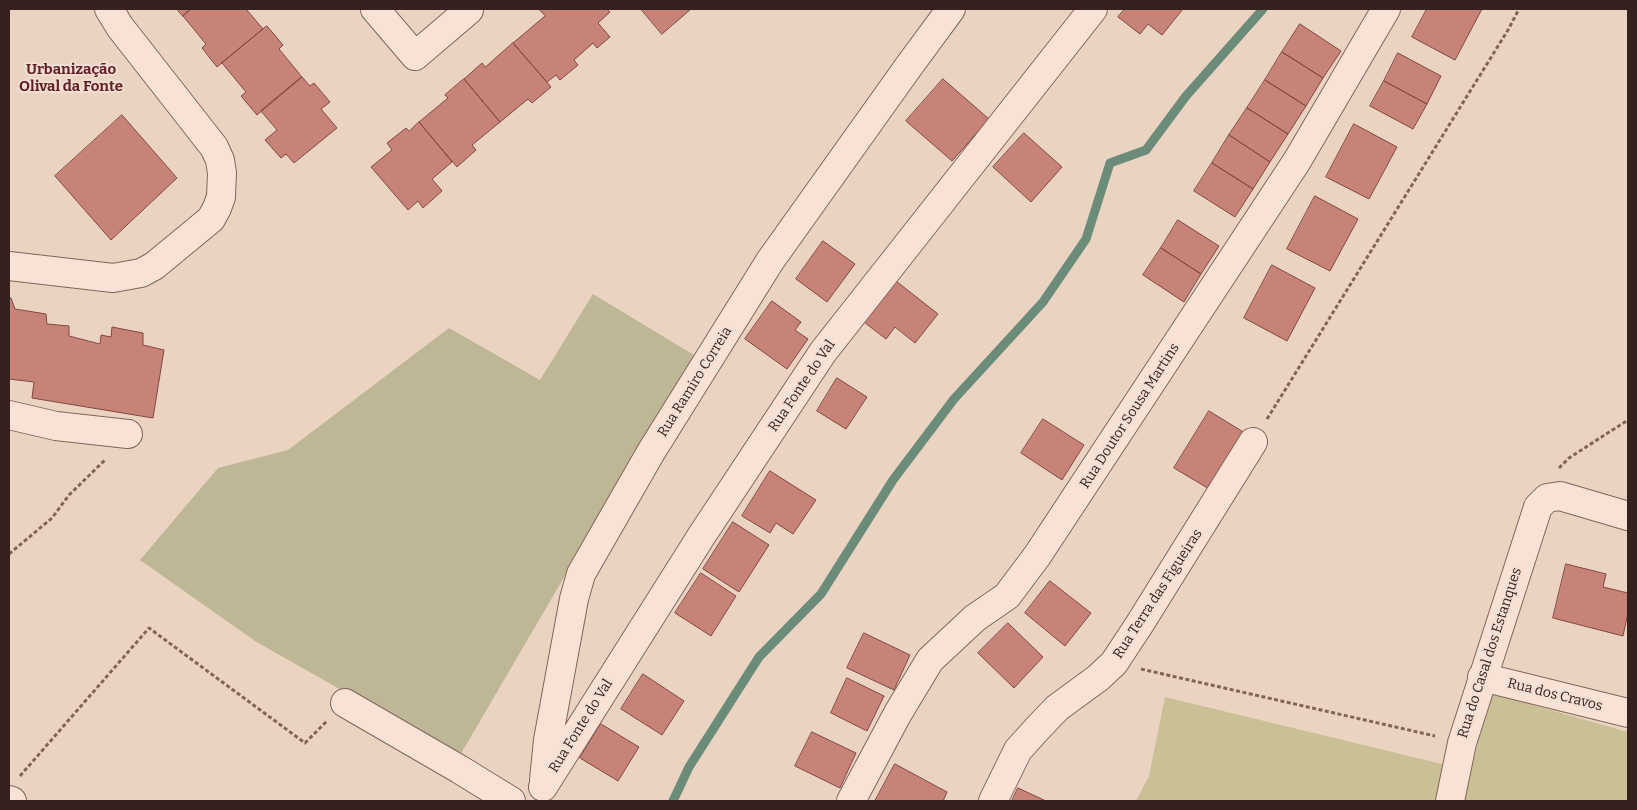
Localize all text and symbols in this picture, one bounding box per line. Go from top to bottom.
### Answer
district label: Urbanização Olival da Fonte [19,61,123,96]
street label: Rua Ramiro Correia [654,324,736,440]
street label: Rua Fonte do Val [765,337,839,435]
street label: Rua Doutor Sousa Martins [1077,340,1183,492]
street label: Rua Terra das Figueiras [1110,526,1206,662]
street label: Rua do Casal dos Estanques [1454,566,1526,740]
street label: Rua dos Cravos [1506,675,1604,715]
street label: Rua Fonte do Val [546,676,616,776]

